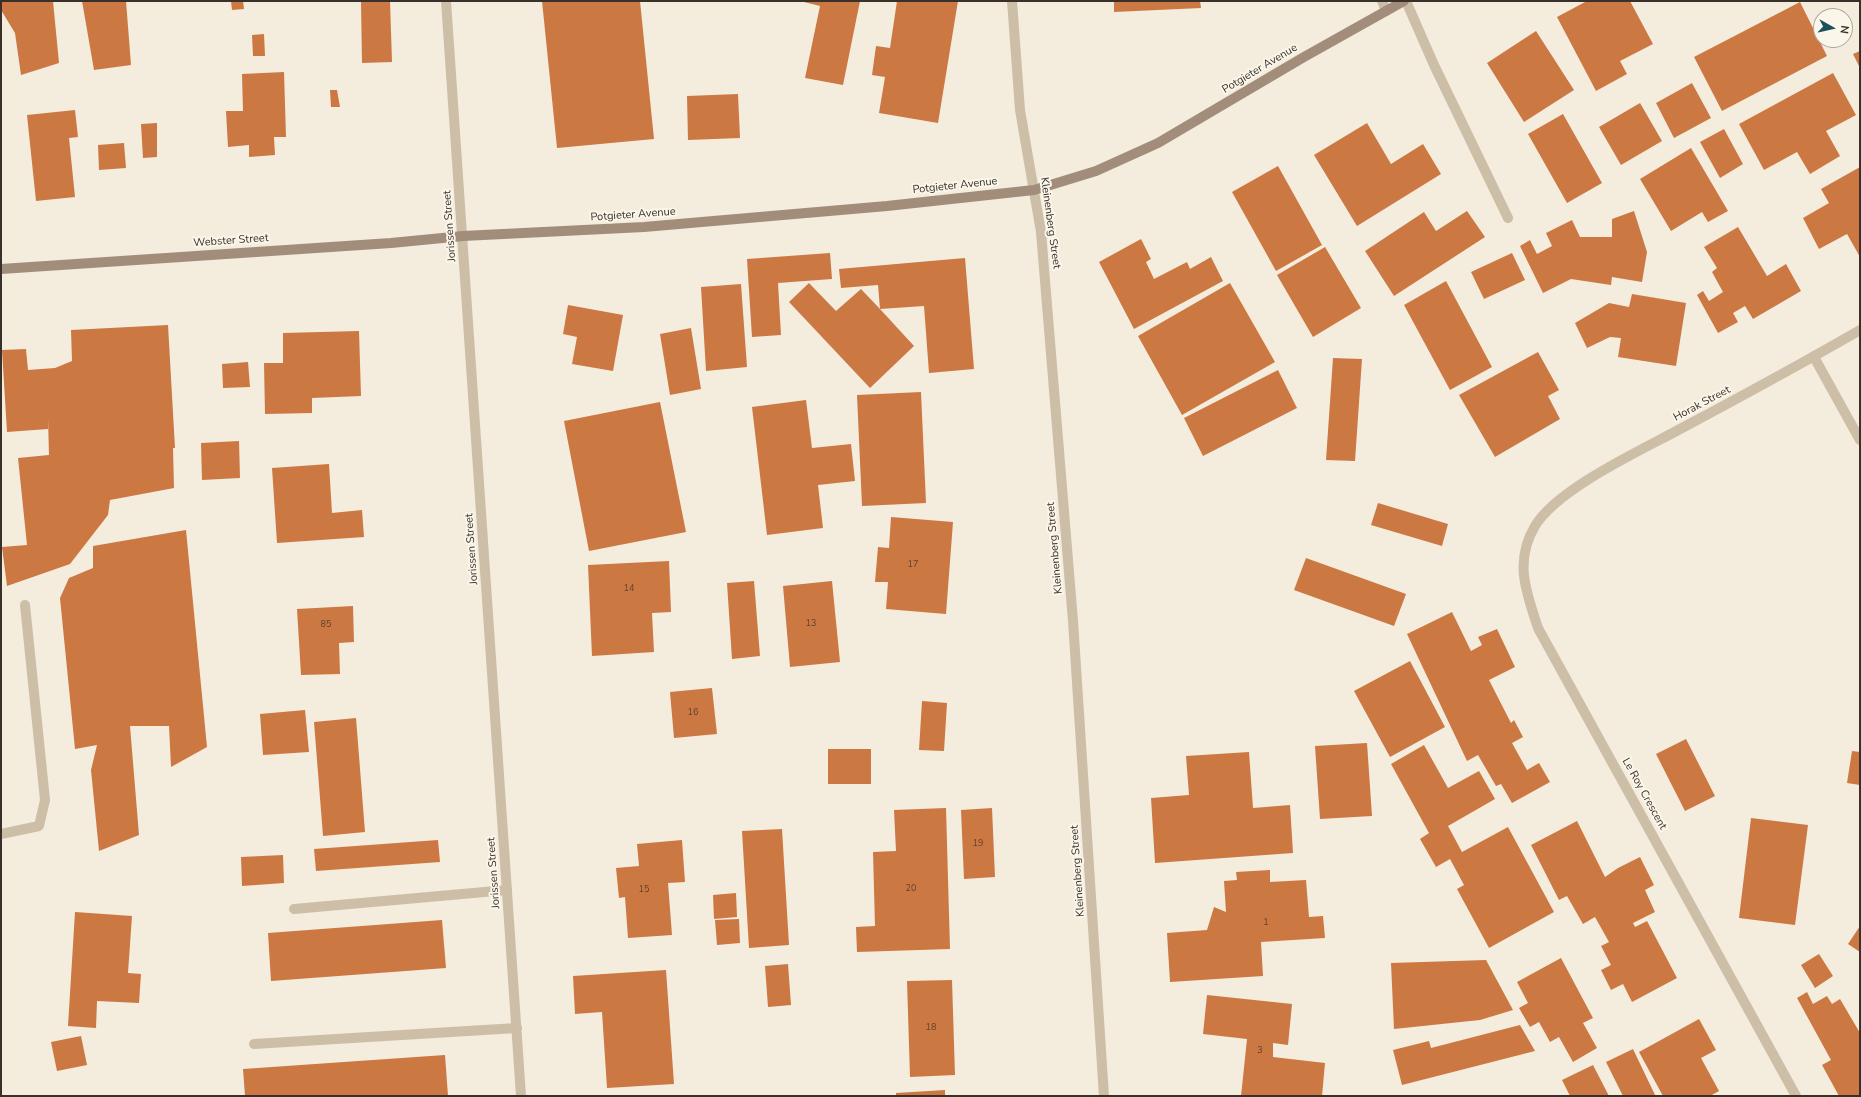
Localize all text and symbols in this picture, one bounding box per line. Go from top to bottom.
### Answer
north arrow [1813,8,1853,48]
text: N [1836,24,1852,35]
street label: Potgieter Avenue [1220,41,1300,97]
street label: Potgieter Avenue [912,175,998,197]
street label: Kleinenberg Street [1037,176,1063,270]
street label: Jorissen Street [441,190,459,262]
street label: Potgieter Avenue [590,205,676,225]
street label: Webster Street [193,232,269,250]
street label: Horak Street [1671,383,1733,425]
street label: Kleinenberg Street [1044,501,1066,595]
street label: Jorissen Street [463,513,481,585]
house number: 17 [908,560,918,570]
house number: 14 [624,584,634,594]
house number: 13 [806,619,816,629]
house number: 85 [321,620,331,630]
house number: 16 [688,708,698,718]
street label: Le Roy Crescent [1619,756,1669,832]
street label: Kleinenberg Street [1068,825,1088,917]
street label: Jorissen Street [485,837,503,909]
house number: 19 [973,839,983,849]
house number: 20 [906,884,916,894]
house number: 15 [639,885,649,895]
house number: 1 [1263,918,1269,928]
house number: 18 [926,1023,936,1033]
house number: 3 [1257,1046,1263,1056]

